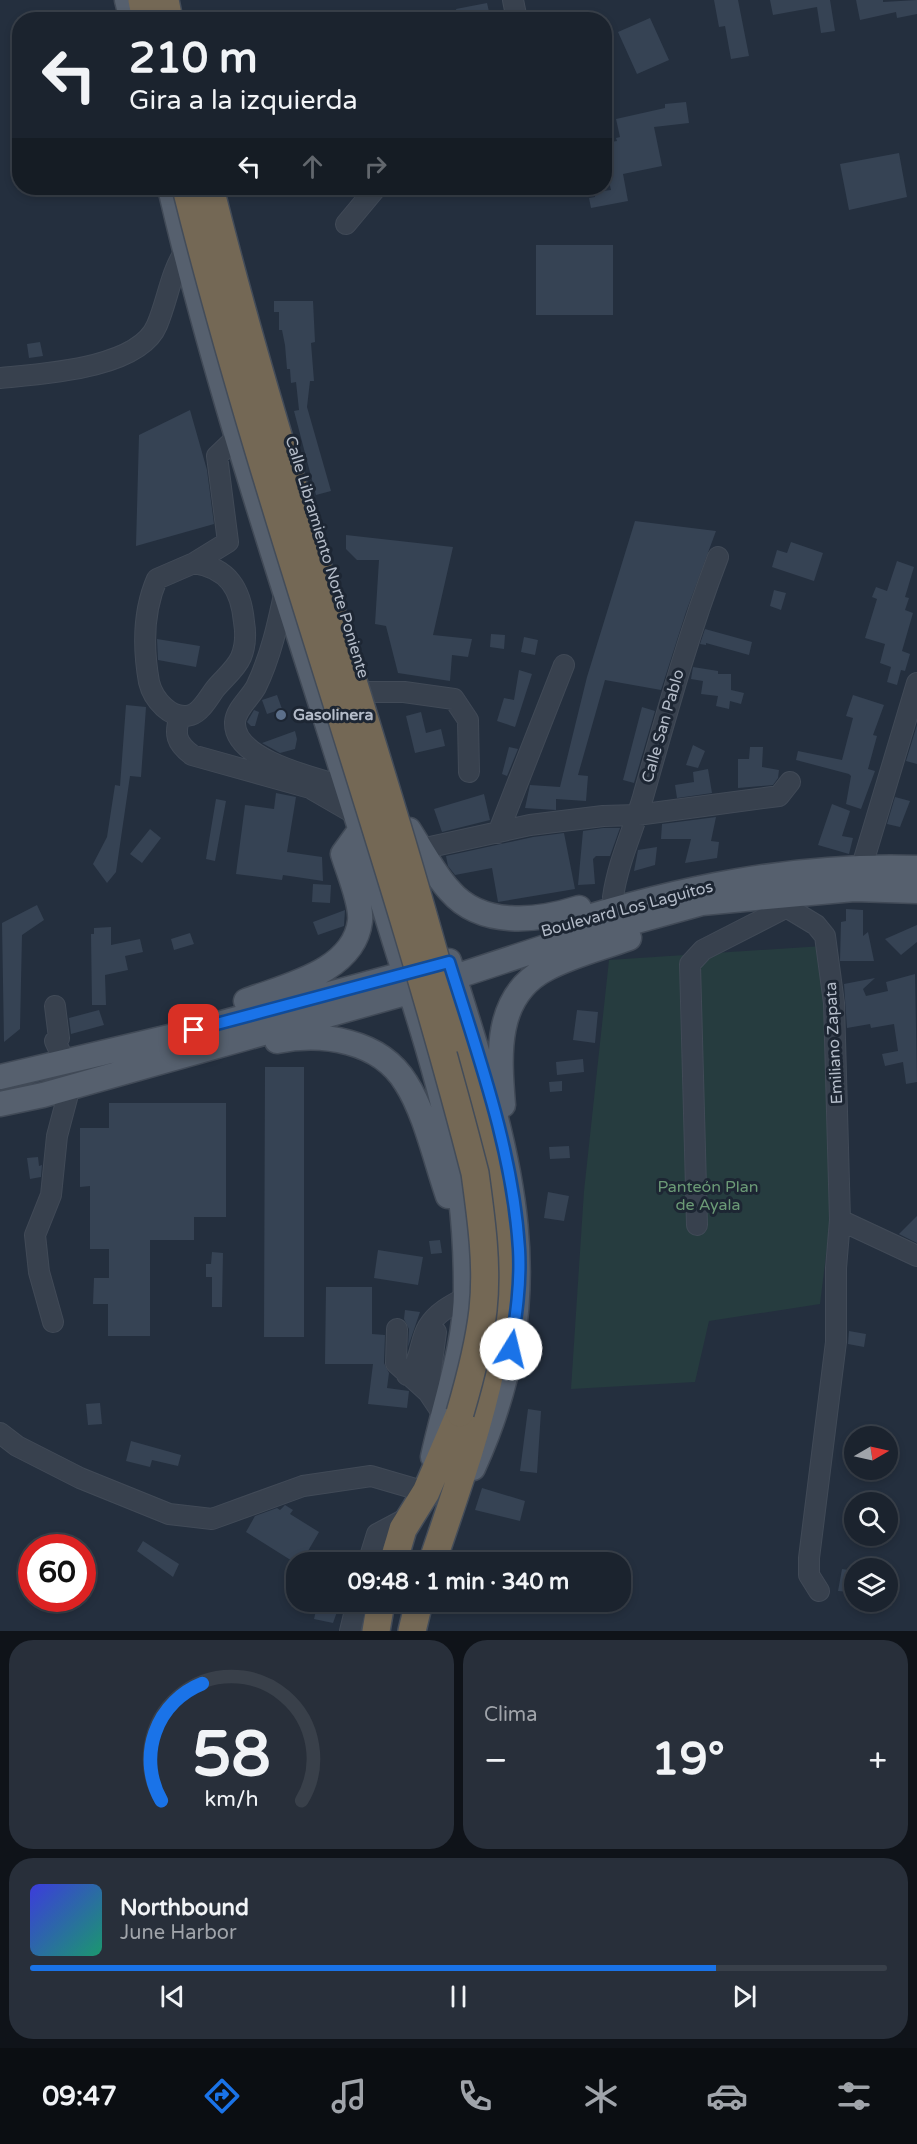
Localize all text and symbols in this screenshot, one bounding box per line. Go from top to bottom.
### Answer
text: 210 m [129,33,258,84]
icon: left [30,36,108,114]
text: Gira a la izquierda [129,84,358,117]
icon: left [233,150,266,183]
icon: ahead [296,150,329,183]
icon: right [359,150,392,183]
street label: Calle Libramiento Norte Poniente [281,433,373,681]
street label: Calle San Pablo [637,667,689,785]
place label: Gasolinera [293,705,373,725]
marker: Gasolinera [274,708,288,722]
street label: Boulevard Los Laguitos [539,876,715,942]
street label: Emiliano Zapata [821,981,847,1105]
pin [168,1004,219,1055]
icon: arrive [177,1013,210,1046]
park label: Panteón Plan de Ayala [658,1177,758,1215]
position arrow [479,1317,543,1381]
north arrow [844,1426,898,1480]
map controls [844,1426,898,1612]
button: search [844,1492,898,1546]
speed limit sign: 60 [18,1534,96,1612]
button: layers [844,1558,898,1612]
text: 09:48 · 1 min · 340 m [348,1569,569,1595]
text: Clima [484,1703,537,1727]
text: 58 [192,1718,271,1793]
text: 19° [651,1733,725,1787]
text: − [484,1741,508,1780]
text: + [868,1741,887,1780]
text: km/h [205,1787,258,1813]
text: Northbound [120,1895,249,1921]
text: June Harbor [120,1921,237,1945]
icon: previous [156,1980,189,2013]
icon: pause [442,1980,475,2013]
icon: next [728,1980,761,2013]
icon: directions [201,2075,243,2117]
icon: music [328,2075,370,2117]
icon: phone [454,2075,496,2117]
icon: climate [580,2075,622,2117]
icon: car [706,2075,748,2117]
icon: filters [833,2075,875,2117]
text: 09:47 [42,2080,117,2113]

